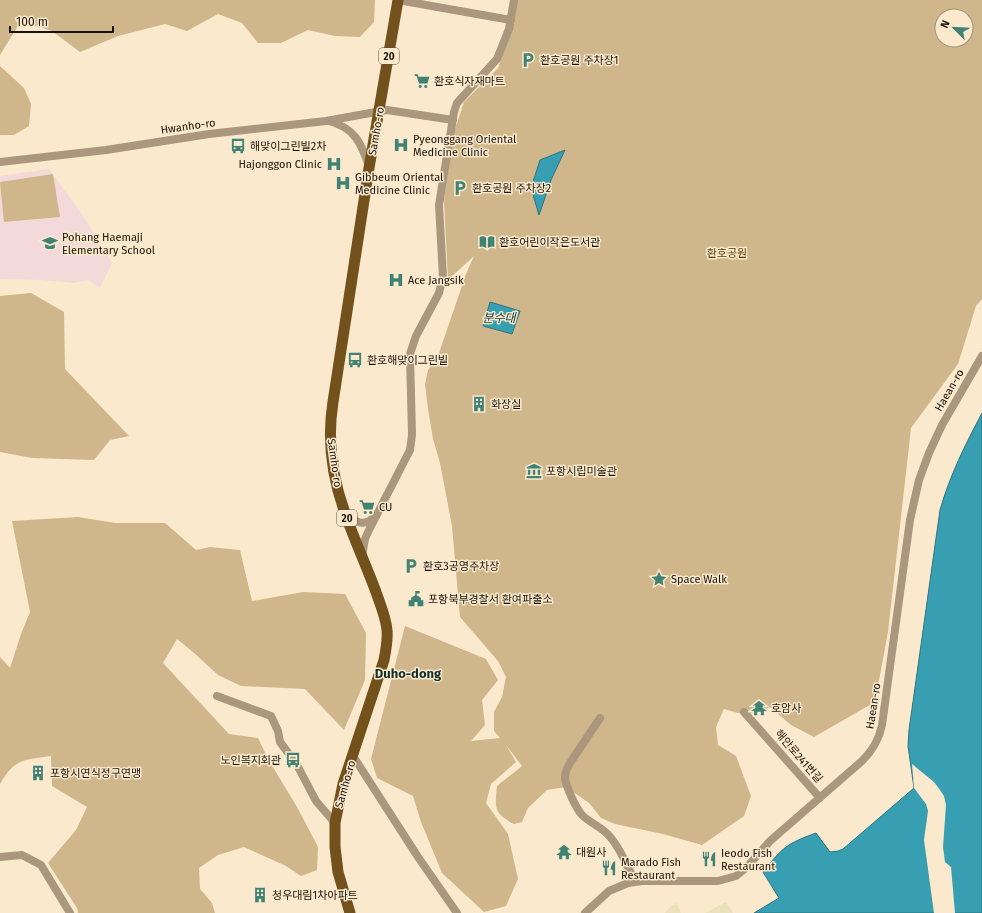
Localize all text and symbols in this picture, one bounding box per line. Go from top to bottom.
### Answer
scale bar [10,8,113,34]
north arrow [934,8,974,48]
text: 100 m [16,15,48,29]
text: N [938,18,953,30]
road number: 20 [379,48,399,64]
parking icon: 환호공원 주차장1 [519,51,537,69]
place label: 환호공원 주차장1 [540,54,619,67]
supermarket icon: 환호식자재마트 [413,72,431,90]
place label: 환호식자재마트 [434,75,505,88]
street label: Samho-ro [366,106,387,156]
street label: Hwanho-ro [160,116,216,137]
place label: Pyeonggang Oriental Medicine Clinic [413,133,516,159]
hospital icon: Pyeonggang Oriental Medicine Clinic [392,136,410,154]
bus stop icon: 해맞이그린빌2차 [229,137,247,155]
place label: 해맞이그린빌2차 [250,140,326,153]
hospital icon: Hajonggon Clinic [325,155,343,173]
place label: Hajonggon Clinic [238,158,322,171]
place label: Gibbeum Oriental Medicine Clinic [355,171,443,197]
hospital icon: Gibbeum Oriental Medicine Clinic [334,174,352,192]
parking icon: 환호공원 주차장2 [451,179,469,197]
place label: 환호공원 주차장2 [472,182,551,195]
place label: Pohang Haemaji Elementary School [62,231,155,257]
library icon: 환호어린이작은도서관 [478,233,496,251]
school or university icon: Pohang Haemaji Elementary School [41,234,59,252]
place label: 환호어린이작은도서관 [499,236,600,249]
park label: 환호공원 [707,247,747,260]
hospital icon: Ace Jangsik [387,271,405,289]
place label: Ace Jangsik [408,274,464,287]
water label: 분수대 [482,311,518,325]
bus stop icon: 환호해맞이그린빌 [346,351,364,369]
place label: 환호해맞이그린빌 [367,354,448,367]
street label: Haean-ro [932,367,967,414]
building icon: 화장실 [470,395,488,413]
place label: 화장실 [491,398,521,411]
street label: Samho-ro [325,438,344,488]
museum icon: 포항시립미술관 [525,462,543,480]
place label: 포항시립미술관 [546,465,617,478]
supermarket icon: CU [358,498,376,516]
place label: CU [379,501,392,514]
road number: 20 [337,510,357,526]
parking icon: 환호3공영주차장 [402,557,420,575]
place label: 환호3공영주차장 [423,560,499,573]
place icon: Space Walk [650,570,668,588]
place label: Space Walk [671,573,727,586]
public building icon: 포항북부경찰서 환여파출소 [407,590,425,608]
place label: 포항북부경찰서 환여파출소 [428,593,552,606]
district label: Duho-dong [375,666,442,681]
street label: Haean-ro [863,682,884,730]
temple icon: 호암사 [750,699,768,717]
place label: 호암사 [771,702,801,715]
street label: 해안로241번길 [772,727,825,785]
bus stop icon: 노인복지회관 [284,751,302,769]
place label: 노인복지회관 [220,754,281,767]
street label: Samho-ro [332,759,358,810]
building icon: 포항시연식정구연맹 [29,764,47,782]
place label: 포항시연식정구연맹 [50,767,141,780]
temple icon: 대원사 [555,843,573,861]
place label: 대원사 [576,846,606,859]
place label: Ieodo Fish Restaurant [721,847,775,873]
restaurant icon: Ieodo Fish Restaurant [700,850,718,868]
place label: Marado Fish Restaurant [621,856,681,882]
restaurant icon: Marado Fish Restaurant [600,859,618,877]
building icon: 청우대림1차아파트 [251,886,269,904]
place label: 청우대림1차아파트 [272,889,358,902]

